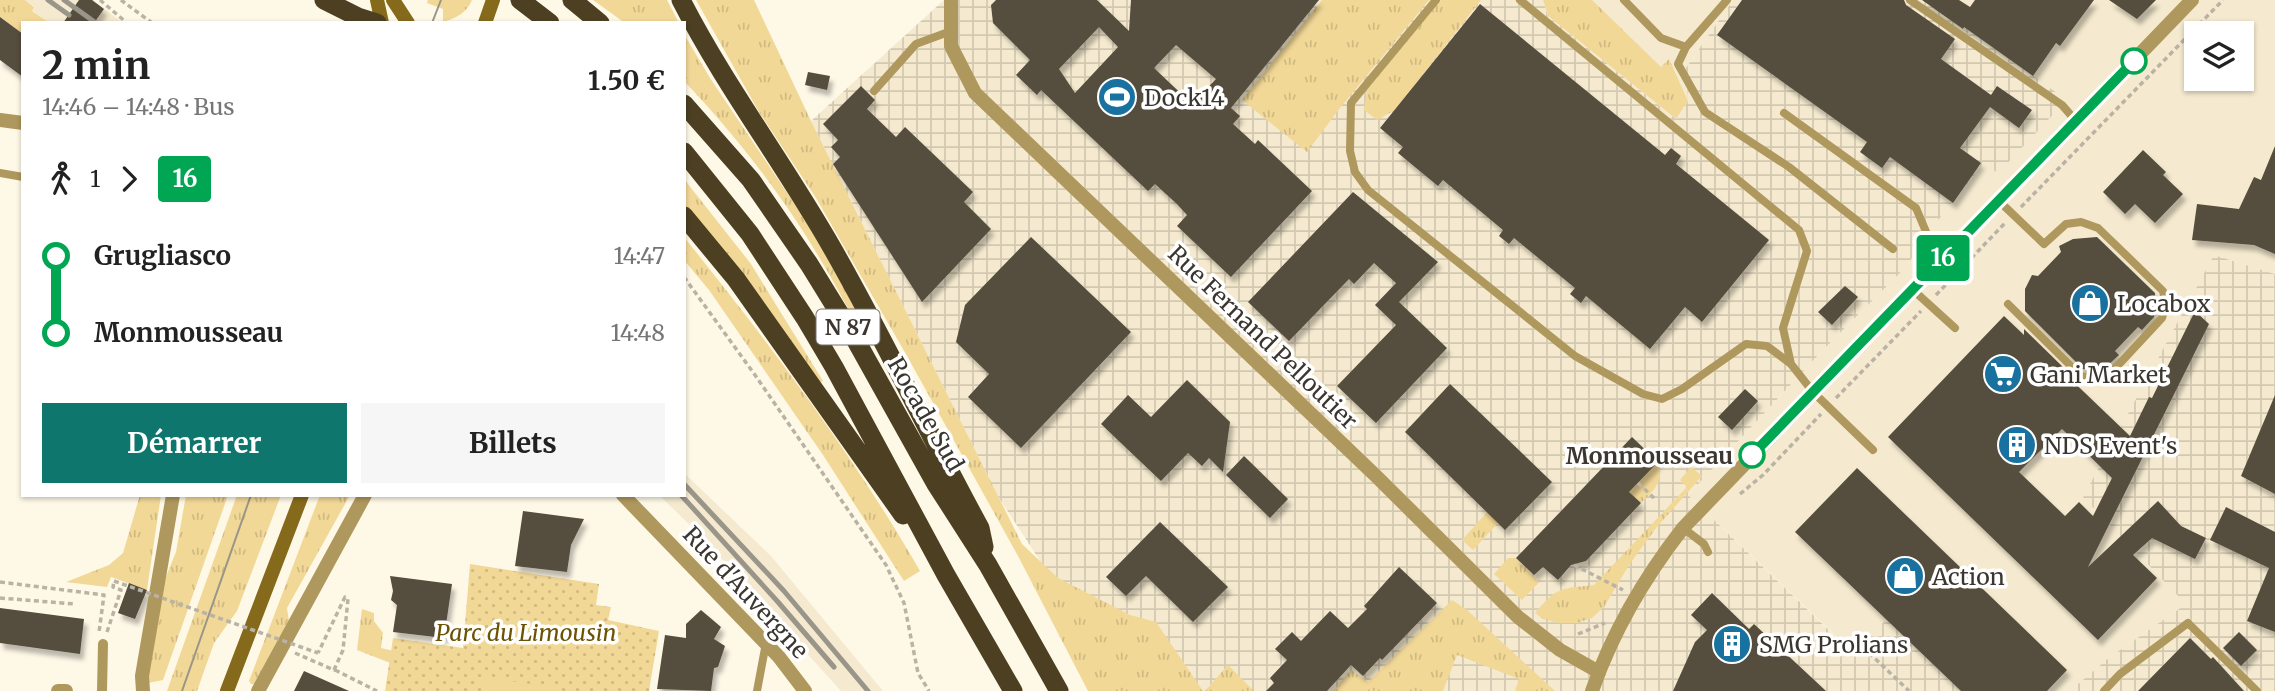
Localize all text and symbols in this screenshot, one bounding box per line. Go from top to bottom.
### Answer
map controls [2184,21,2254,91]
button: layers [2184,21,2254,91]
text: 2 min [42,42,150,89]
unlabelled marker [2121,48,2147,74]
text: 1.50 € [588,64,665,97]
sports icon: Dock14 [1096,76,1138,118]
place label: Dock14 [1144,83,1225,112]
text: 14:46 – 14:48 · Bus [42,92,235,121]
icon: walk [42,160,80,198]
icon: forward [110,160,148,198]
text: 16 [172,163,197,194]
text: 1 [90,164,100,193]
line badge: 16 [1912,235,1974,281]
text: Grugliasco [94,239,231,272]
street label: Rue Fernand Pelloutier [1162,239,1364,435]
text: 14:47 [613,241,665,270]
text: 16 [1931,242,1955,273]
shop icon: Locabox [2069,282,2111,324]
place label: Locabox [2117,289,2211,318]
road number: N 87 [816,310,880,344]
text: Monmousseau [94,316,283,349]
text: 14:48 [611,318,665,347]
street label: Rocade Sud [882,352,970,476]
supermarket icon: Gani Market [1982,353,2024,395]
place label: Gani Market [2030,360,2167,389]
button: Démarrer [42,403,347,483]
button: Billets [361,403,665,483]
building icon: NDS Event's [1996,424,2038,466]
place label: NDS Event's [2044,431,2177,460]
place label: Monmousseau [1566,441,1733,470]
marker: Monmousseau [1739,442,1765,468]
street label: Rue d'Auvergne [677,520,815,664]
shop icon: Action [1884,555,1926,597]
place label: Action [1931,562,2005,591]
park label: Parc du Limousin [436,618,616,647]
building icon: SMG Prolians [1711,623,1753,665]
place label: SMG Prolians [1759,630,1908,659]

